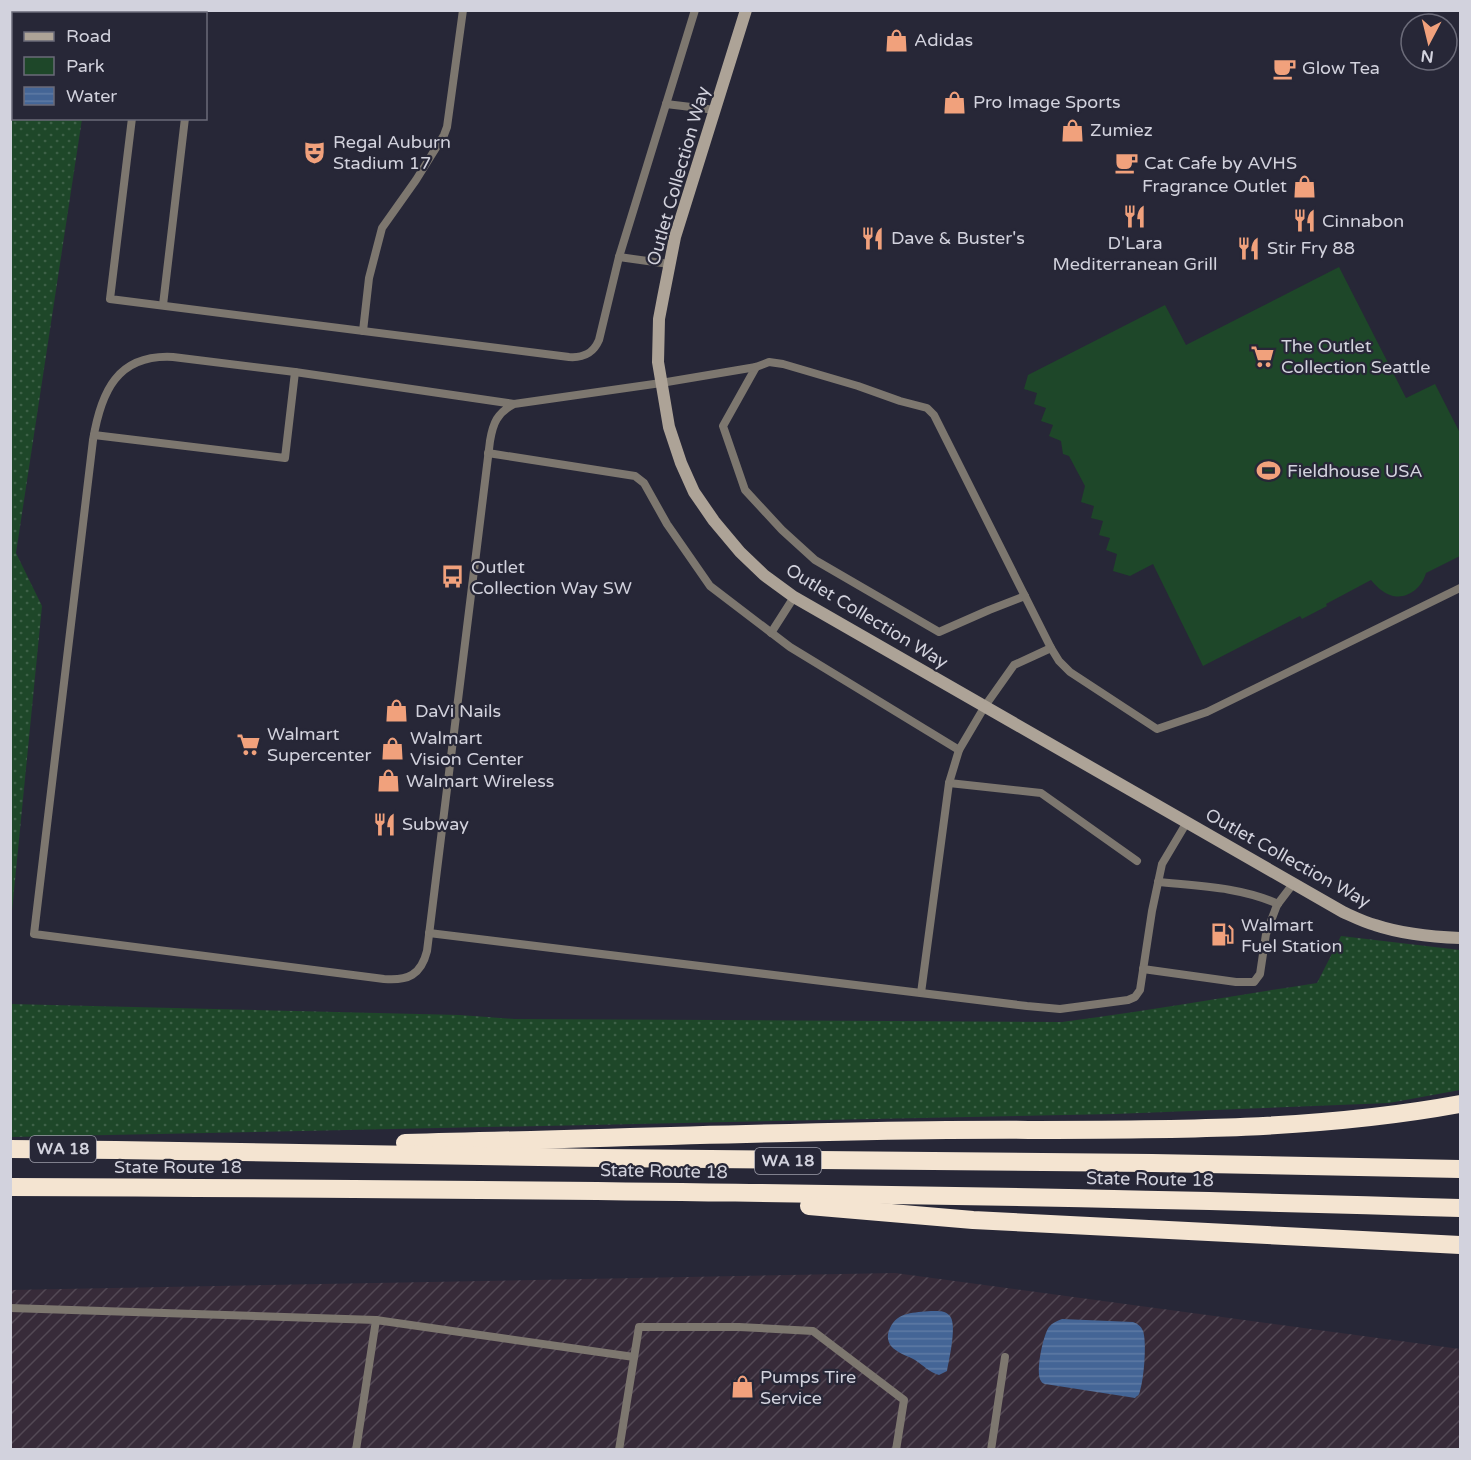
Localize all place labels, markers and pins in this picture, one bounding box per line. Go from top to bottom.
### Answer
shop icon: Adidas [883,27,909,53]
place label: Adidas [914,29,973,51]
cafe icon: Glow Tea [1271,55,1297,81]
place label: Glow Tea [1302,57,1380,79]
shop icon: Pro Image Sports [942,89,968,115]
place label: Pro Image Sports [973,91,1121,113]
shop icon: Zumiez [1059,117,1085,143]
place label: Zumiez [1090,119,1153,141]
place label: Regal Auburn Stadium 17 [333,131,451,174]
theatre icon: Regal Auburn Stadium 17 [302,139,328,165]
cafe icon: Cat Cafe by AVHS [1113,150,1139,176]
place label: Cat Cafe by AVHS [1144,152,1297,174]
shop icon: Fragrance Outlet [1292,173,1318,199]
place label: Fragrance Outlet [1142,175,1287,197]
restaurant icon: D'Lara Mediterranean Grill [1122,204,1148,230]
restaurant icon: Cinnabon [1291,208,1317,234]
place label: Cinnabon [1322,210,1404,232]
restaurant icon: Dave & Buster's [860,225,886,251]
place label: Dave & Buster's [891,227,1025,249]
place label: D'Lara Mediterranean Grill [1053,232,1217,275]
restaurant icon: Stir Fry 88 [1236,235,1262,261]
place label: Stir Fry 88 [1267,237,1355,259]
place label: The Outlet Collection Seattle [1281,335,1430,378]
supermarket icon: The Outlet Collection Seattle [1250,343,1276,369]
sports icon: Fieldhouse USA [1256,458,1282,484]
place label: Fieldhouse USA [1287,460,1423,482]
place label: Outlet Collection Way SW [471,556,632,599]
bus stop icon: Outlet Collection Way SW [440,564,466,590]
shop icon: DaVi Nails [384,698,410,724]
place label: DaVi Nails [415,700,501,722]
place label: Walmart Supercenter [267,723,371,766]
place label: Walmart Vision Center [410,727,524,770]
supermarket icon: Walmart Supercenter [236,731,262,757]
shop icon: Walmart Vision Center [379,735,405,761]
shop icon: Walmart Wireless [375,768,401,794]
place label: Walmart Wireless [406,770,554,792]
restaurant icon: Subway [371,811,397,837]
place label: Subway [402,813,469,835]
place label: Walmart Fuel Station [1241,914,1342,957]
fuel station icon: Walmart Fuel Station [1210,922,1236,948]
place label: Pumps Tire Service [760,1366,856,1409]
shop icon: Pumps Tire Service [729,1374,755,1400]

